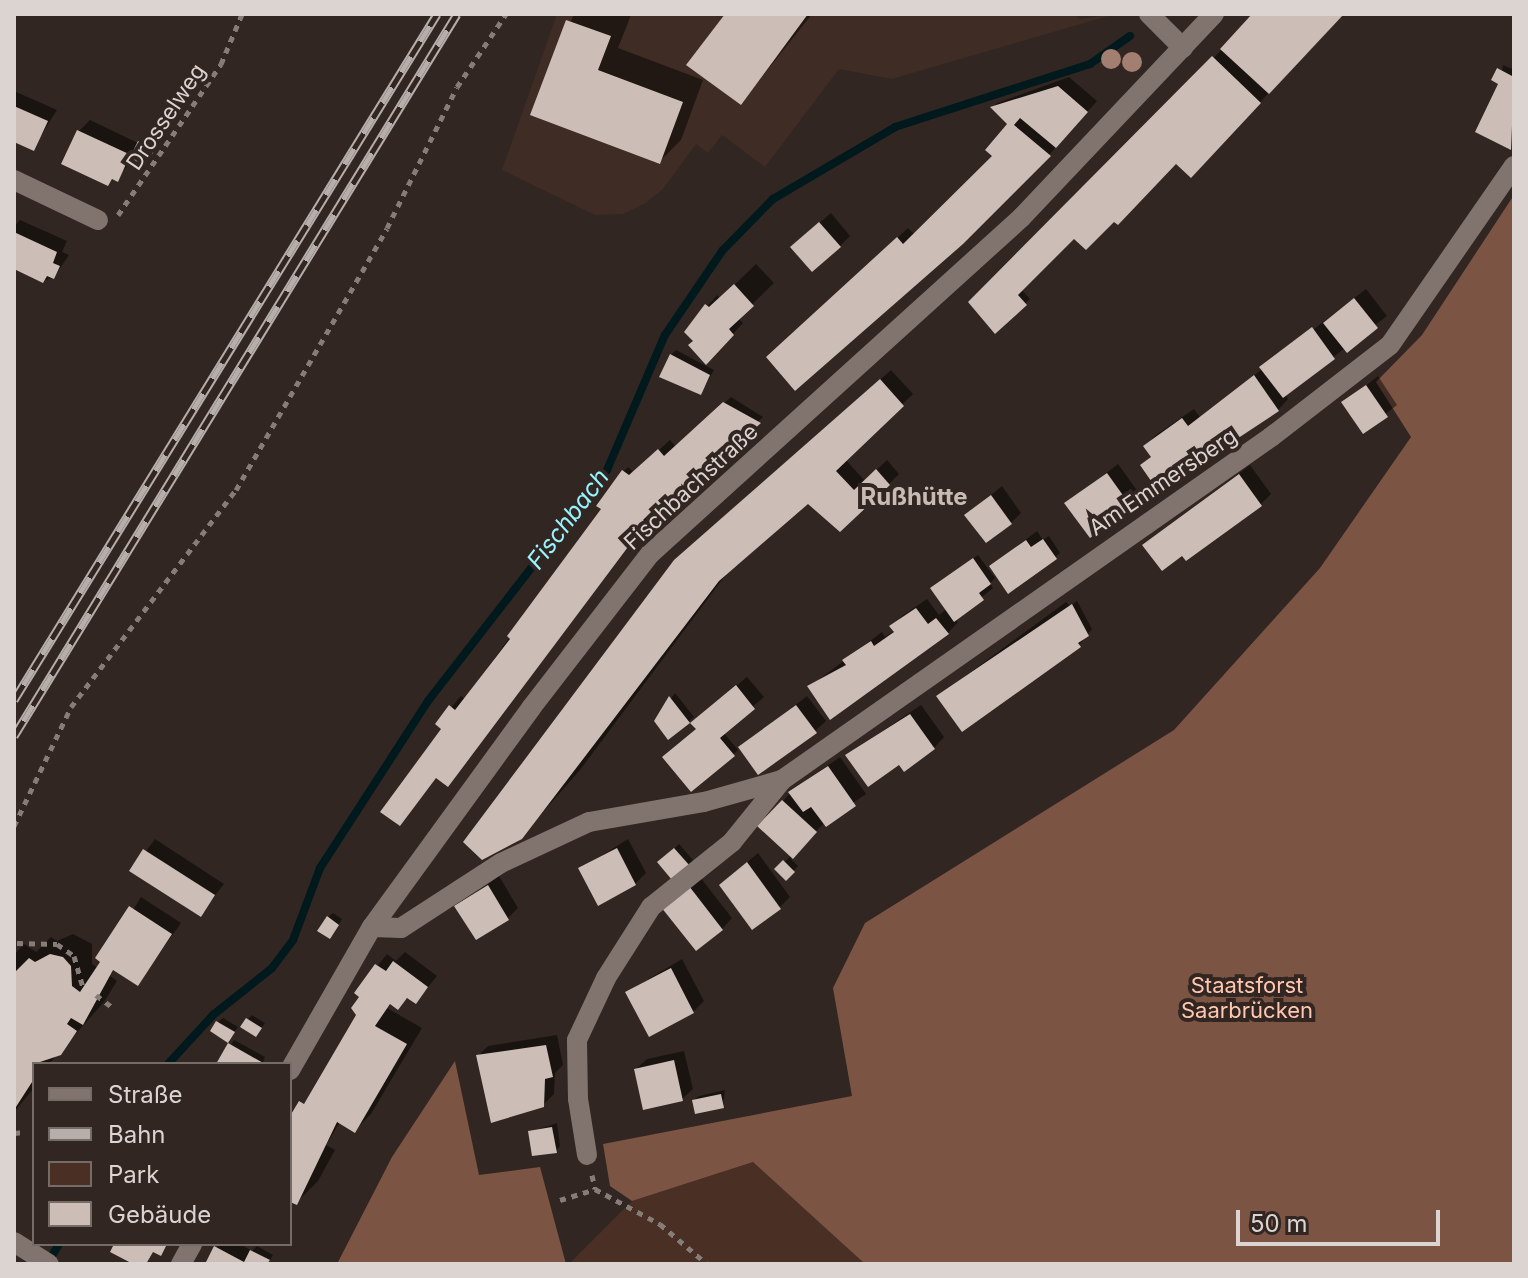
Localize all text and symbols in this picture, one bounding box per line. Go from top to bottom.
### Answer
street label: Drosselweg [121,59,211,175]
street label: Fischbachstraße [619,418,763,556]
street label: Am Emmersberg [1084,423,1242,541]
water label: Fischbach [521,463,615,575]
district label: Rußhütte [860,483,968,511]
park label: Staatsforst Saarbrücken [1181,972,1313,1024]
legend [32,1062,292,1246]
text: Straße [108,1080,183,1109]
text: Bahn [108,1120,166,1149]
text: Park [108,1160,159,1189]
scale bar [1240,1194,1444,1244]
text: Gebäude [108,1200,211,1229]
text: 50 m [1250,1209,1308,1238]

